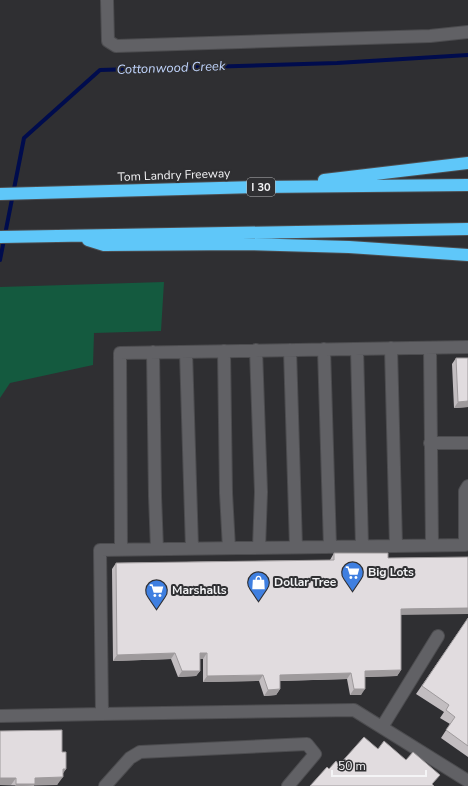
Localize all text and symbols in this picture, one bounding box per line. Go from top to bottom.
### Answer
water label: Cottonwood Creek [116,57,226,79]
street label: Tom Landry Freeway [117,165,231,185]
road number: I 30 [247,178,275,196]
supermarket icon: Big Lots [339,559,365,592]
place label: Big Lots [368,564,414,580]
shop icon: Dollar Tree [245,569,271,602]
place label: Dollar Tree [274,574,337,590]
supermarket icon: Marshalls [144,577,170,610]
place label: Marshalls [172,582,227,598]
scale bar [332,752,426,778]
text: 50 m [338,758,366,774]

